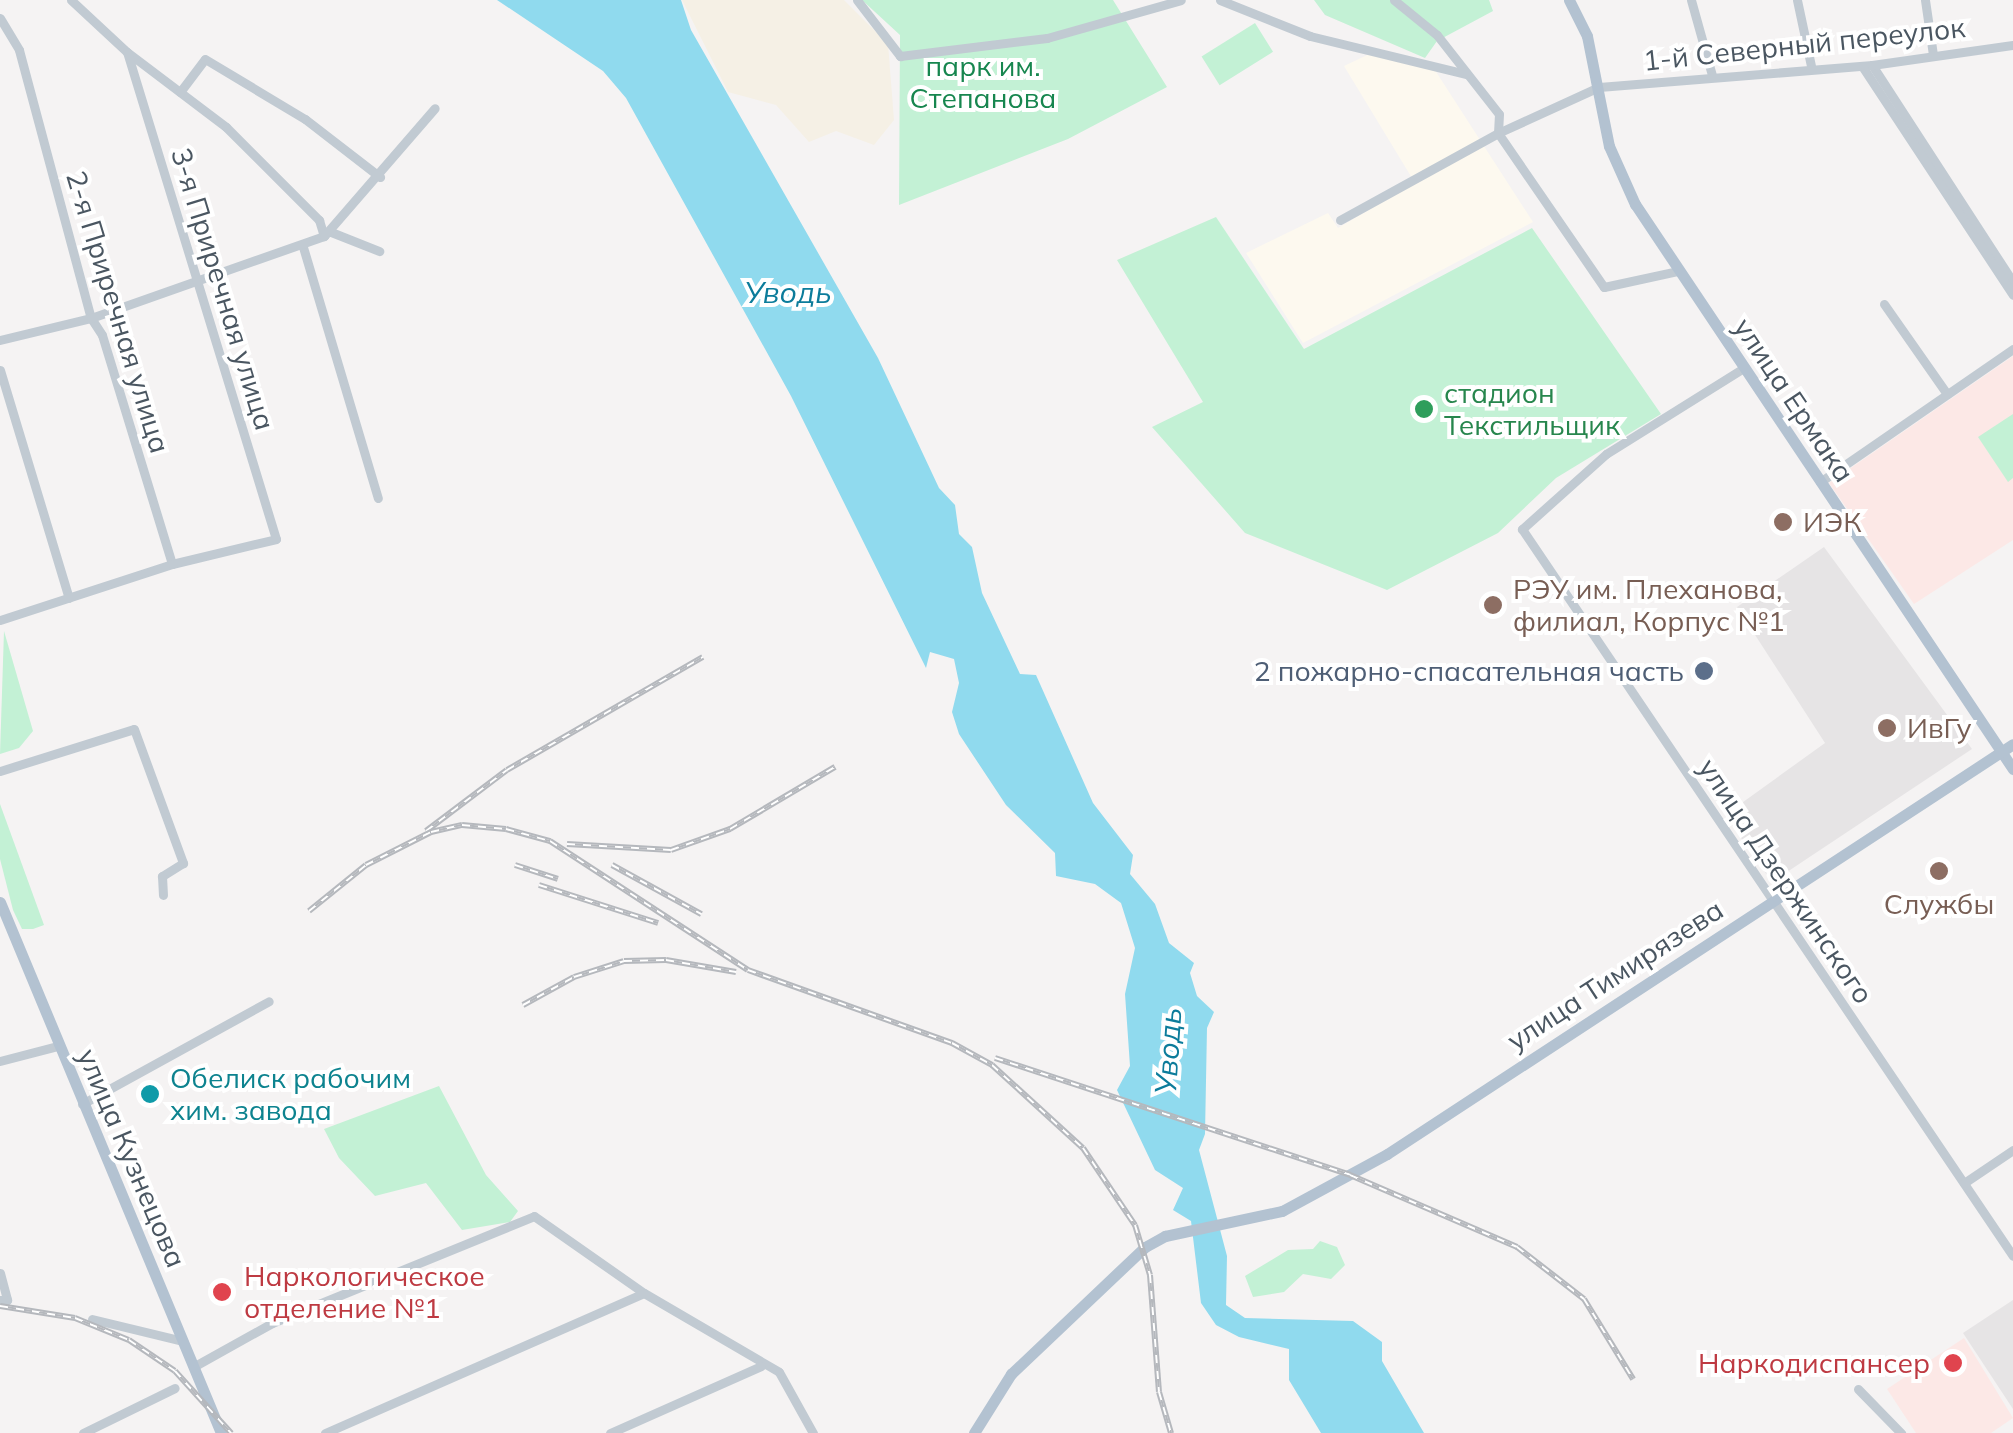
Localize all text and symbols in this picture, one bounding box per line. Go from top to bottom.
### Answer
street label: 1-й Северный переулок [1641,10,1967,78]
park label: парк им. Степанова [910,49,1056,115]
street label: 3-я Приречная улица [164,144,282,434]
street label: 2-я Приречная улица [59,167,177,457]
water label: Уводь [744,274,832,310]
street label: улица Ермака [1727,312,1861,488]
place label: стадион Текстильщик [1444,376,1620,442]
marker: стадион Текстильщик [1413,398,1435,420]
place label: ИЭК [1803,505,1862,539]
marker: ИЭК [1772,511,1794,533]
place label: РЭУ им. Плеханова, филиал, Корпус №1 [1513,572,1785,638]
marker: РЭУ им. Плеханова, филиал, Корпус №1 [1482,594,1504,616]
place label: 2 пожарно-спасательная часть [1254,654,1684,688]
marker: 2 пожарно-спасательная часть [1693,660,1715,682]
place label: ИвГу [1907,711,1972,745]
marker: ИвГу [1876,717,1898,739]
street label: улица Дзержинского [1691,752,1881,1010]
marker: Службы [1928,860,1950,882]
place label: Службы [1884,887,1994,921]
street label: улица Тимирязева [1501,893,1729,1057]
water label: Уводь [1147,1006,1189,1096]
street label: улица Кузнецова [71,1044,193,1272]
place label: Обелиск рабочим хим. завода [170,1061,411,1127]
marker: Обелиск рабочим хим. завода [139,1083,161,1105]
place label: Наркологическое отделение №1 [244,1259,485,1325]
marker: Наркологическое отделение №1 [209,1279,235,1305]
place label: Наркодиспансер [1698,1346,1930,1380]
marker: Наркодиспансер [1940,1350,1966,1376]

